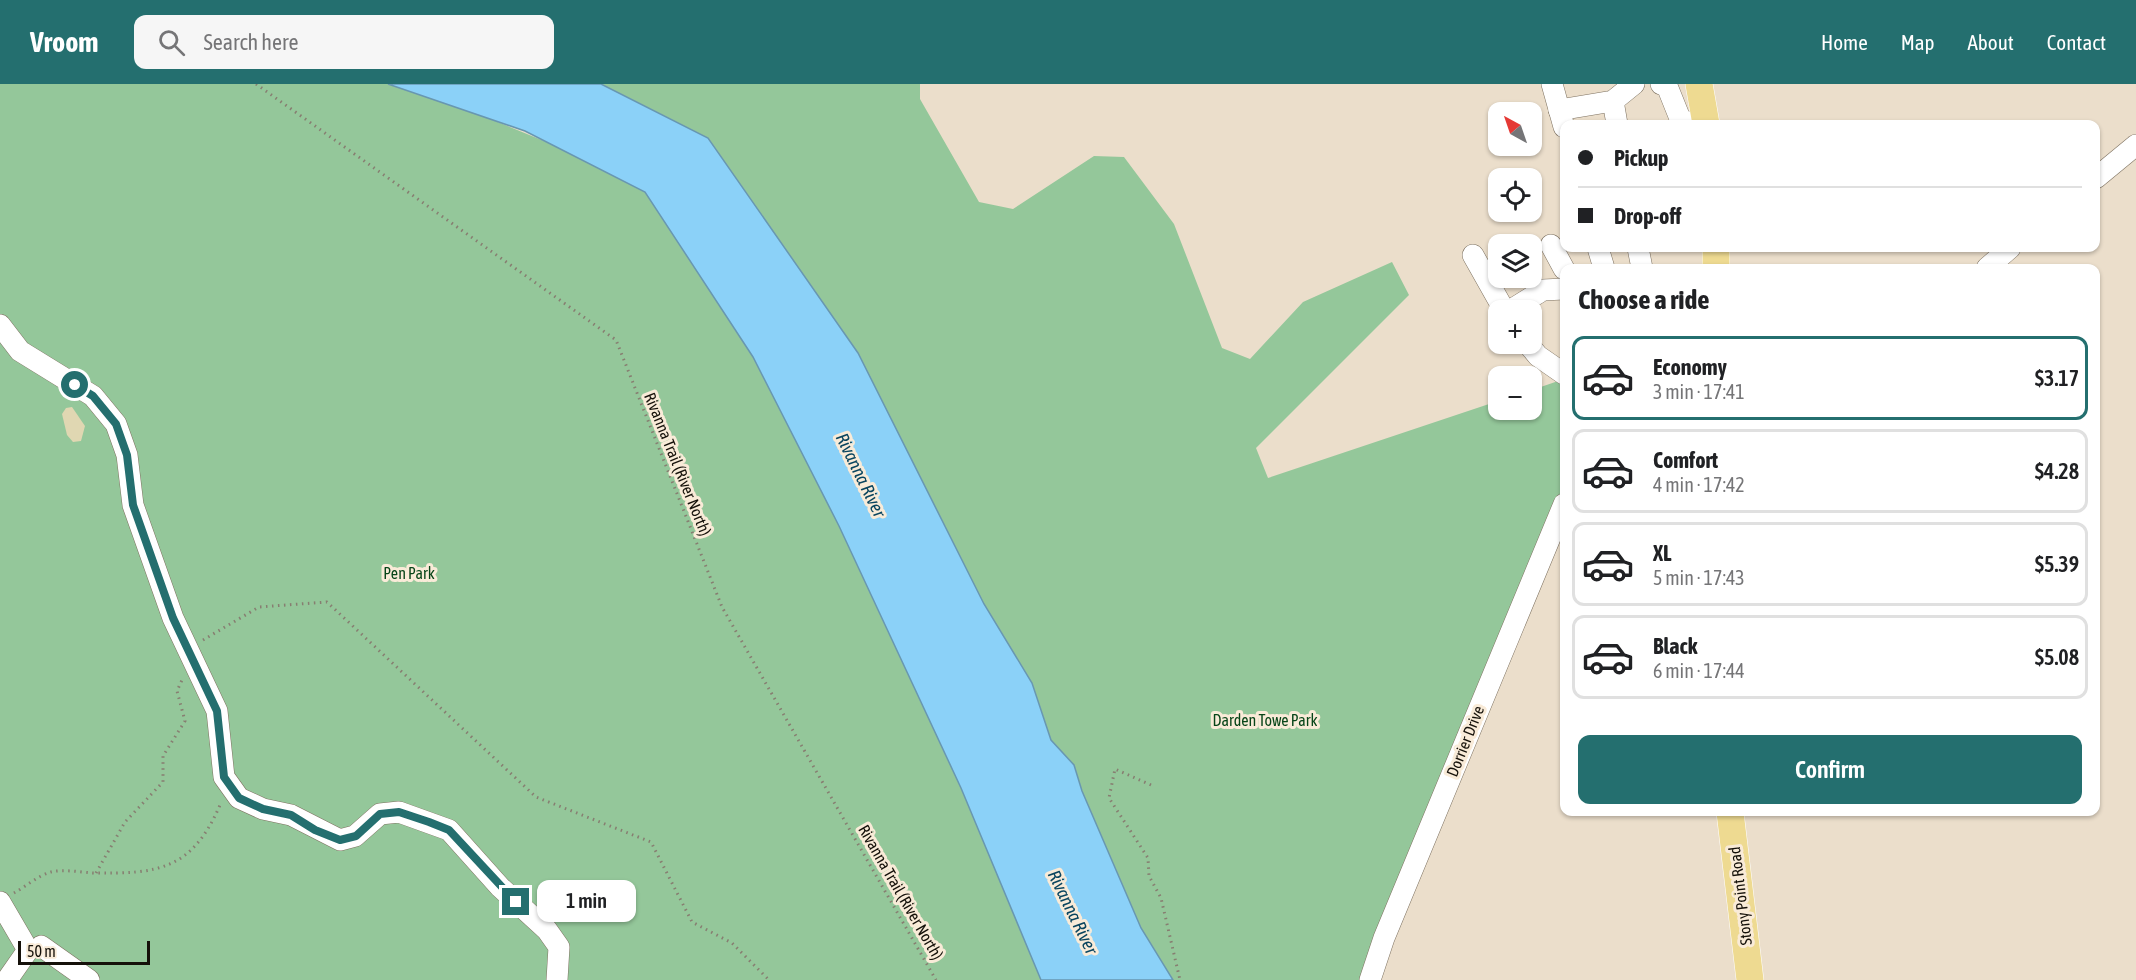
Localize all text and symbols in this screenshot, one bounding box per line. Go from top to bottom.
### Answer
search box [134,15,554,69]
text: Vroom [30,26,98,58]
icon: search [155,26,188,59]
text: Search here [203,29,298,55]
text: Home [1821,30,1868,54]
text: Map [1901,30,1935,54]
text: About [1968,30,2014,54]
text: Contact [2047,30,2106,54]
north arrow [1488,102,1542,156]
map controls [1488,102,1542,420]
text: Pickup [1614,145,1669,171]
button: locate [1488,168,1542,222]
text: Drop-off [1614,203,1681,229]
button: layers [1488,234,1542,288]
text: Choose a ride [1578,284,1710,315]
button: + [1488,300,1542,354]
icon: car [1581,351,1635,405]
text: Economy [1653,354,1727,380]
text: $3.17 [2035,365,2079,391]
button: − [1488,366,1542,420]
route start [61,371,88,398]
text: 3 min · 17:41 [1653,380,1745,403]
street label: Rivanna Trail (River North) [640,390,715,539]
water label: Rivanna River [832,430,891,521]
icon: car [1581,444,1635,498]
text: Comfort [1653,447,1718,473]
text: $4.28 [2035,458,2079,484]
text: 4 min · 17:42 [1653,473,1745,496]
icon: car [1581,537,1635,591]
text: XL [1653,540,1671,566]
text: $5.39 [2035,551,2079,577]
park label: Pen Park [383,564,435,582]
text: 5 min · 17:43 [1653,566,1745,589]
icon: car [1581,630,1635,684]
text: Black [1653,633,1697,659]
text: $5.08 [2035,644,2079,670]
text: 6 min · 17:44 [1653,659,1745,682]
street label: Dorrier Drive [1443,703,1487,779]
park label: Darden Towe Park [1213,711,1317,729]
button: Confirm [1578,735,2082,804]
street label: Rivanna Trail (River North) [854,821,947,963]
street label: Stony Point Road [1725,846,1756,946]
water label: Rivanna River [1044,867,1103,958]
callout: 1 min [537,881,636,923]
route end [502,888,529,915]
text: 1 min [566,889,607,912]
scale bar [18,938,150,966]
text: 50 m [27,942,56,960]

